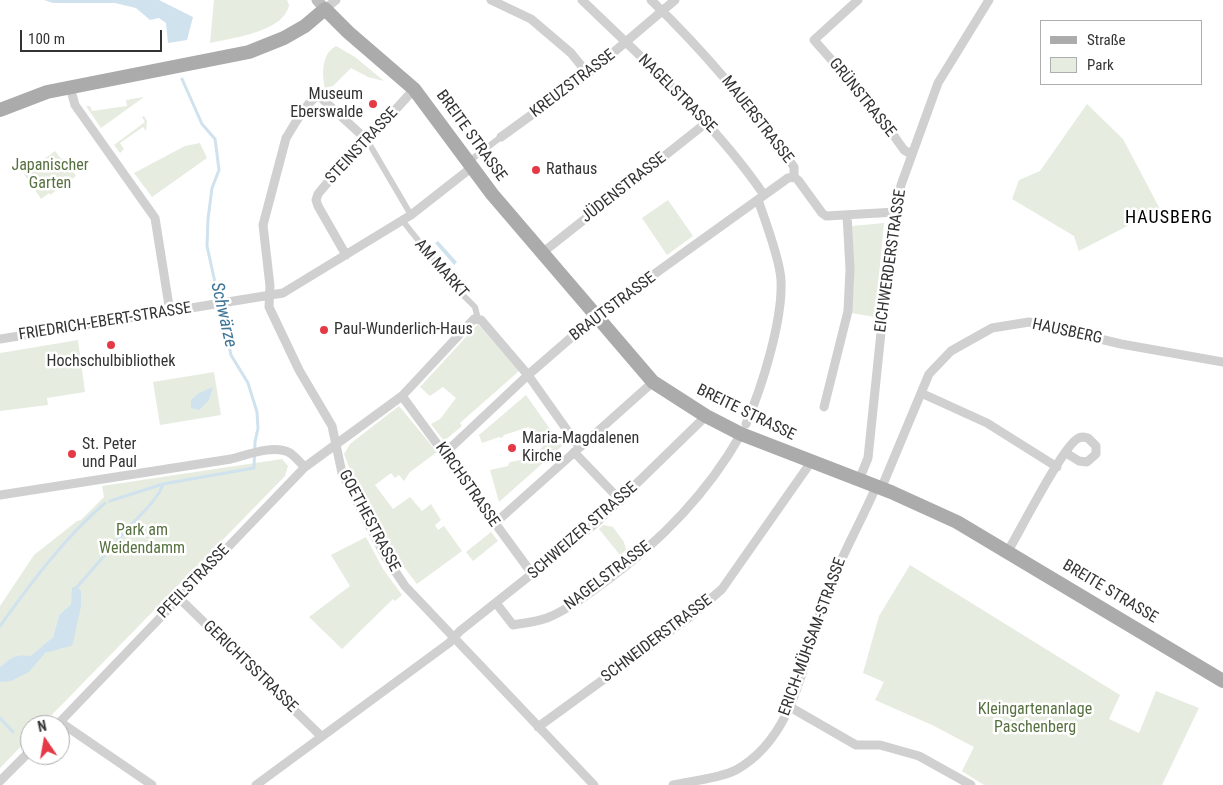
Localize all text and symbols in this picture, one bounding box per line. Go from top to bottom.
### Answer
scale bar [22,20,165,52]
legend [1040,20,1203,85]
text: 100 m [28,30,65,48]
text: Straße [1087,31,1126,49]
street label: KREUZSTRASSE [527,46,619,122]
street label: NAGELSTRASSE [634,51,720,137]
street label: GRÜNSTRASSE [824,55,900,141]
text: Park [1087,56,1114,74]
street label: MAUERSTRASSE [717,72,797,168]
place label: Museum Eberswalde [290,85,363,123]
street label: BREITE STRASSE [432,87,510,185]
marker: Museum Eberswalde [367,98,379,110]
street label: STEINSTRASSE [322,104,402,188]
street label: JÜDENSTRASSE [578,149,670,227]
park label: Japanischer Garten [11,156,89,194]
place label: Rathaus [546,160,597,180]
marker: Rathaus [530,164,542,176]
street label: EICHWERDERSTRASSE [871,188,911,334]
district label: HAUSBERG [1124,207,1214,229]
street label: AM MARKT [410,236,472,302]
street label: BRAUTSTRASSE [566,269,660,345]
water label: Schwärze [205,280,241,350]
street label: FRIEDRICH-EBERT-STRASSE [17,299,193,345]
street label: HAUSBERG [1030,315,1104,349]
place label: Paul-Wunderlich-Haus [334,320,473,340]
marker: Paul-Wunderlich-Haus [318,324,330,336]
marker: Hochschulbibliothek [105,339,117,351]
place label: Hochschulbibliothek [47,352,175,372]
street label: BREITE STRASSE [693,381,799,445]
place label: Maria-Magdalenen Kirche [522,429,639,467]
place label: St. Peter und Paul [82,435,137,473]
street label: KIRCHSTRASSE [431,439,503,531]
marker: Maria-Magdalenen Kirche [506,442,518,454]
marker: St. Peter und Paul [66,448,78,460]
street label: GOETHESTRASSE [334,467,404,575]
street label: SCHWEIZER STRASSE [524,478,642,584]
park label: Park am Weidendamm [99,521,185,559]
street label: NAGELSTRASSE [561,537,655,615]
street label: PFEILSTRASSE [154,541,234,623]
street label: ERICH-MÜHSAM-STRASSE [775,555,851,719]
street label: BREITE STRASSE [1059,556,1161,628]
street label: SCHNEIDERSTRASSE [598,591,716,687]
street label: GERICHTSSTRASSE [199,617,301,717]
park label: Kleingartenanlage Paschenberg [978,700,1092,738]
north arrow [20,715,70,765]
text: N [36,718,48,735]

